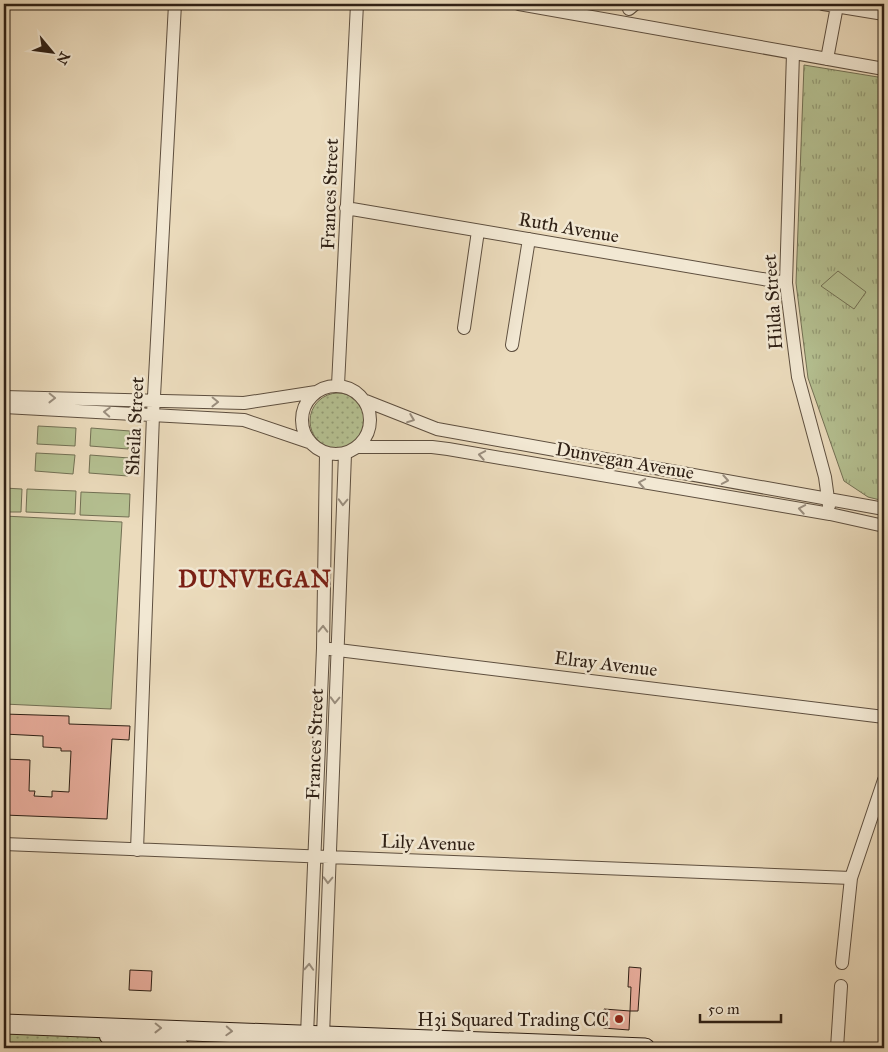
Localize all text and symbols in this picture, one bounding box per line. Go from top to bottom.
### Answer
north arrow [28,28,78,78]
text: N [53,49,73,67]
street label: Frances Street [316,138,343,250]
street label: Ruth Avenue [517,207,621,248]
street label: Hilda Street [758,253,787,350]
street label: Sheila Street [120,376,149,476]
one-way arrow [49,393,57,403]
one-way arrow [211,396,219,407]
one-way arrow [103,407,111,418]
one-way arrow [406,413,415,423]
street label: Dunvegan Avenue [554,437,696,485]
one-way arrow [477,450,486,461]
one-way arrow [720,475,729,485]
one-way arrow [638,478,646,488]
one-way arrow [337,499,348,507]
one-way arrow [798,505,807,515]
district label: DUNVEGAN [178,564,332,594]
one-way arrow [318,625,328,633]
street label: Elray Avenue [553,646,659,681]
street label: Frances Street [301,688,328,800]
one-way arrow [329,696,340,704]
street label: Lily Avenue [381,829,476,856]
one-way arrow [323,876,334,884]
one-way arrow [304,962,314,970]
scale bar [700,992,782,1024]
text: 50 m [708,1000,740,1018]
place label: H3i Squared Trading CC [417,1008,609,1032]
marker: H3i Squared Trading CC [613,1013,625,1025]
one-way arrow [154,1023,162,1034]
one-way arrow [225,1026,233,1037]

